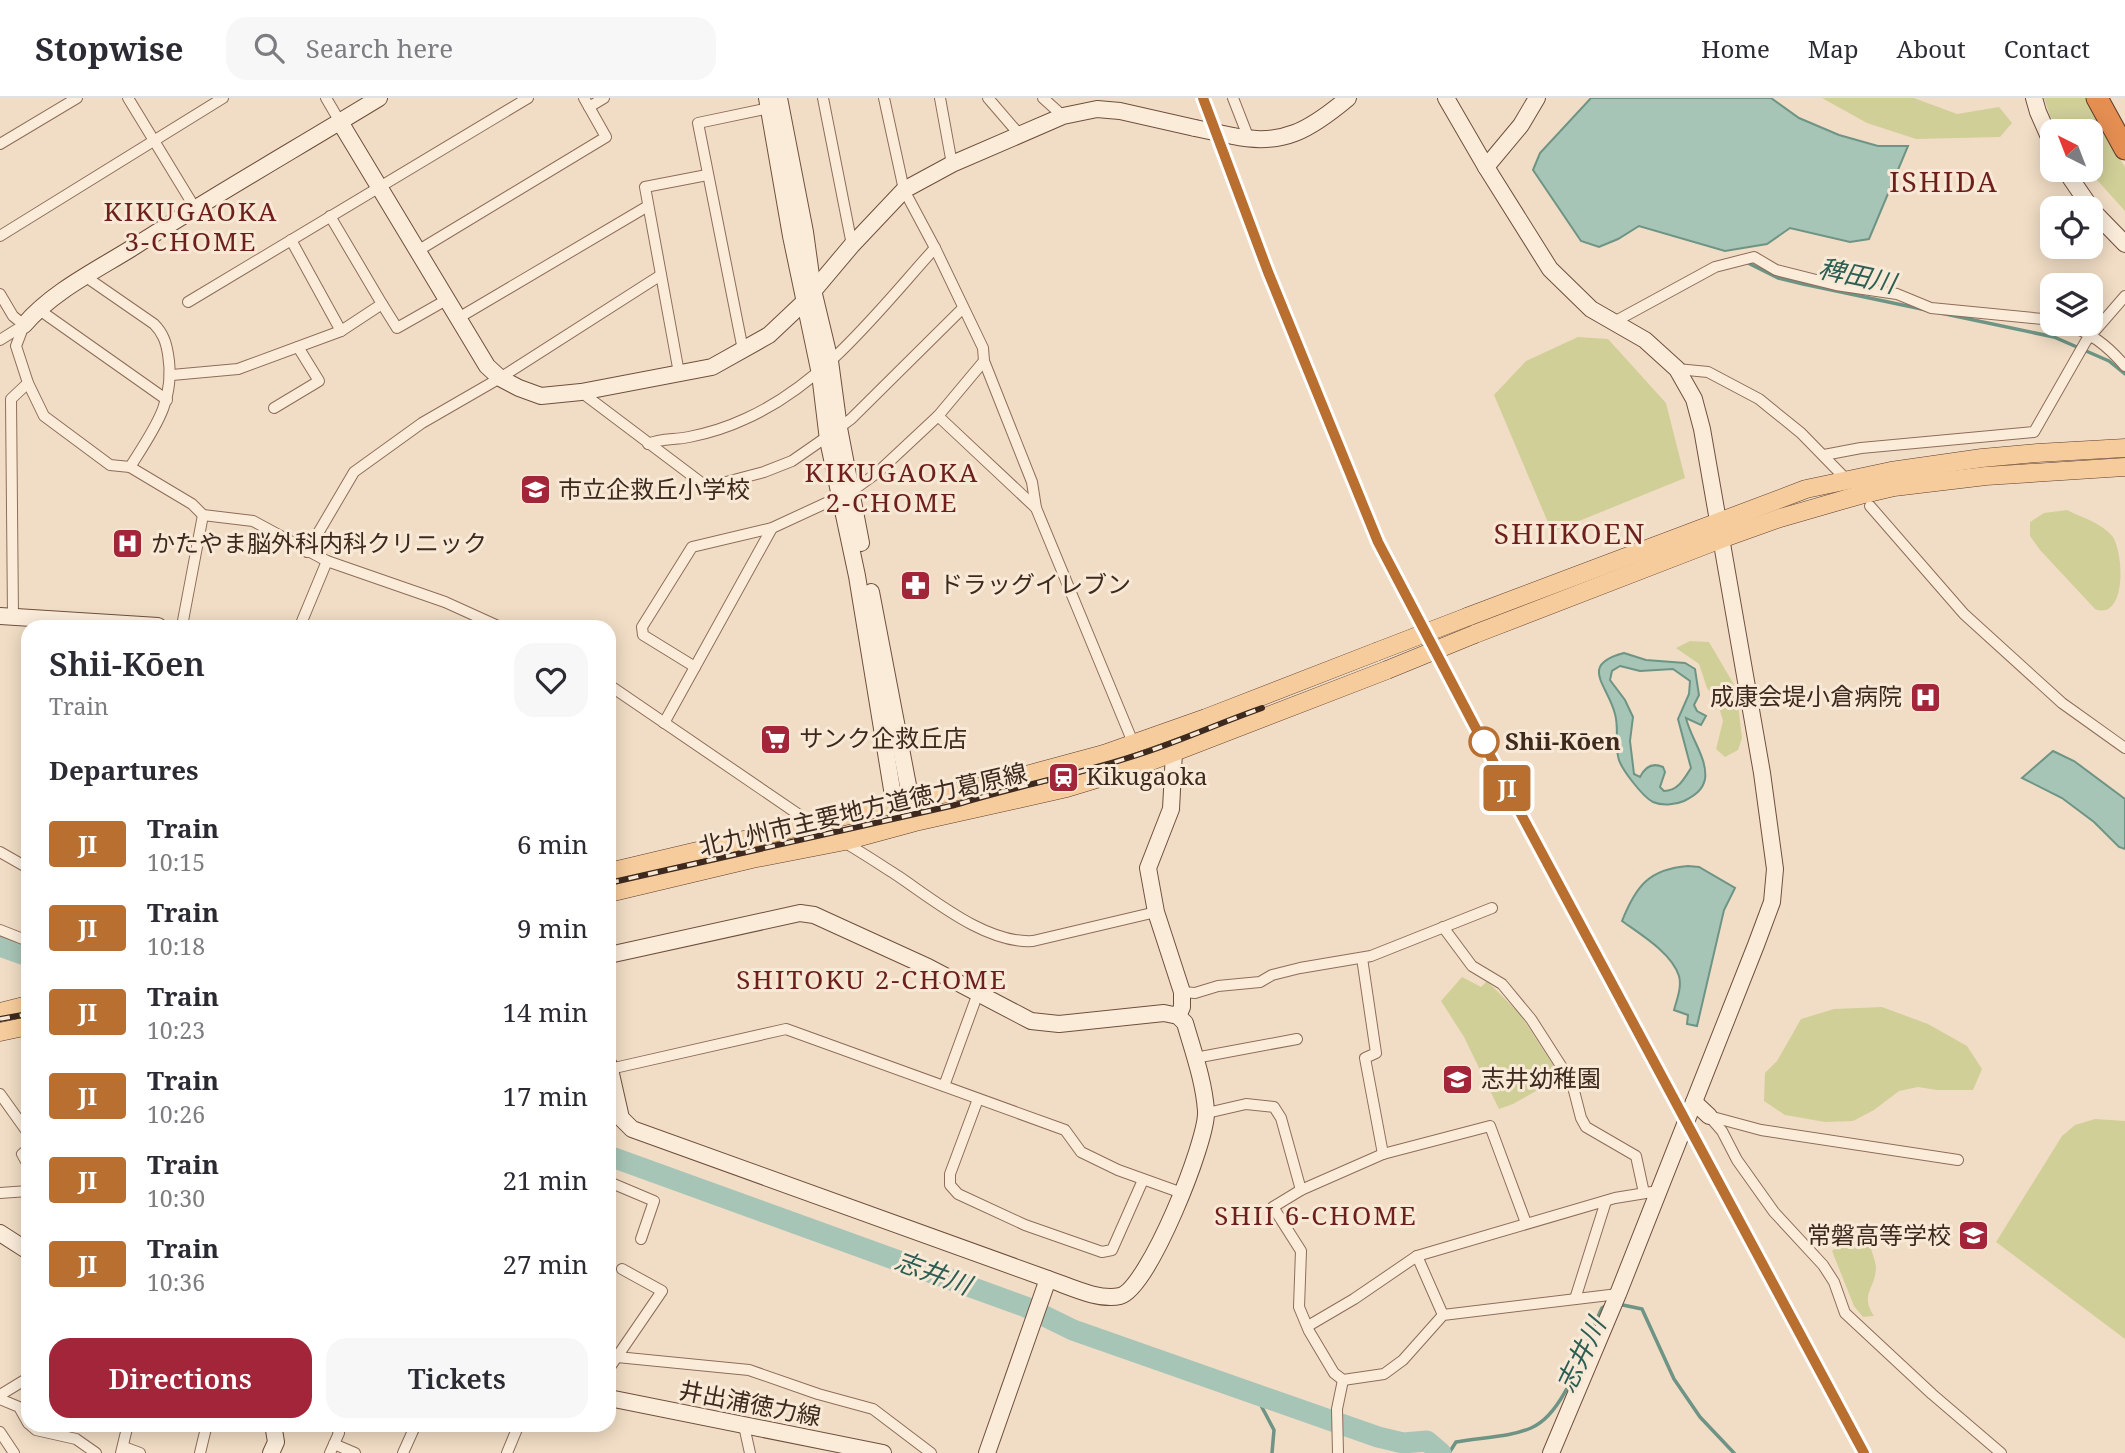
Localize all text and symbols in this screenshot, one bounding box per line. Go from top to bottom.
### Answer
search box [226,17,716,80]
text: Stopwise [35,26,184,71]
icon: search [250,29,288,67]
text: Search here [306,30,453,66]
text: Home [1701,32,1770,65]
text: Map [1808,32,1859,65]
text: About [1897,32,1966,65]
text: Contact [2004,32,2090,65]
north arrow [2040,119,2104,182]
map controls [2040,119,2103,336]
district label: ISHIDA [1889,162,1999,200]
district label: KIKUGAOKA 3-CHOME [104,193,278,259]
button: locate [2040,196,2103,259]
water label: 稗田川 [1815,249,1902,301]
button: layers [2040,273,2103,336]
district label: KIKUGAOKA 2-CHOME [805,454,979,520]
place label: 市立企救丘小学校 [558,472,750,505]
school or university icon: 市立企救丘小学校 [518,473,552,507]
district label: SHIIKOEN [1494,514,1646,552]
place label: かたやま脳外科内科クリニック [151,526,487,559]
hospital icon: かたやま脳外科内科クリニック [111,527,145,561]
place label: ドラッグイレブン [939,567,1131,600]
pharmacy icon: ドラッグイレブン [899,568,933,602]
text: Shii-Kōen [49,641,205,686]
button: heart [514,643,588,717]
place label: 成康会堤小倉病院 [1710,679,1902,712]
hospital icon: 成康会堤小倉病院 [1908,680,1942,714]
text: Train [49,690,109,722]
place label: サンク企救丘店 [799,721,967,754]
supermarket icon: サンク企救丘店 [759,722,793,756]
place label: Shii-Kōen [1505,724,1621,757]
marker: Shii-Kōen [1469,727,1499,757]
text: Departures [49,752,199,788]
street label: 北九州市主要地方道徳力葛原線 [695,755,1030,862]
place label: Kikugaoka [1086,759,1208,792]
station icon: Kikugaoka [1046,760,1080,794]
line badge: JI [1476,765,1538,811]
text: JI [1497,771,1517,804]
text: Train [147,810,219,846]
text: 6 min [517,826,588,862]
text: JI [78,827,97,860]
text: 10:15 [147,846,205,878]
text: Train [147,894,219,930]
text: 9 min [517,910,588,946]
text: JI [78,911,97,944]
text: 10:18 [147,930,205,962]
district label: SHITOKU 2-CHOME [736,961,1008,997]
text: Train [147,978,219,1014]
text: 14 min [503,994,588,1030]
text: JI [78,995,97,1028]
text: 10:23 [147,1014,205,1046]
place label: 志井幼稚園 [1481,1061,1601,1094]
text: Train [147,1062,219,1098]
school or university icon: 志井幼稚園 [1441,1062,1475,1096]
text: 17 min [503,1078,588,1114]
text: JI [78,1079,97,1112]
text: 10:26 [147,1098,205,1130]
text: Train [147,1146,219,1182]
text: 21 min [503,1162,588,1198]
text: JI [78,1163,97,1196]
text: 10:30 [147,1182,205,1214]
district label: SHII 6-CHOME [1214,1197,1418,1233]
place label: 常磐高等学校 [1807,1218,1951,1251]
school or university icon: 常磐高等学校 [1957,1219,1991,1253]
text: Train [147,1230,219,1266]
water label: 志井川 [891,1242,979,1303]
text: 27 min [503,1246,588,1282]
text: JI [78,1247,97,1280]
text: 10:36 [147,1266,205,1298]
water label: 志井川 [1547,1309,1615,1398]
button: Directions [49,1338,312,1418]
button: Tickets [326,1338,588,1418]
street label: 井出浦徳力線 [676,1373,824,1432]

